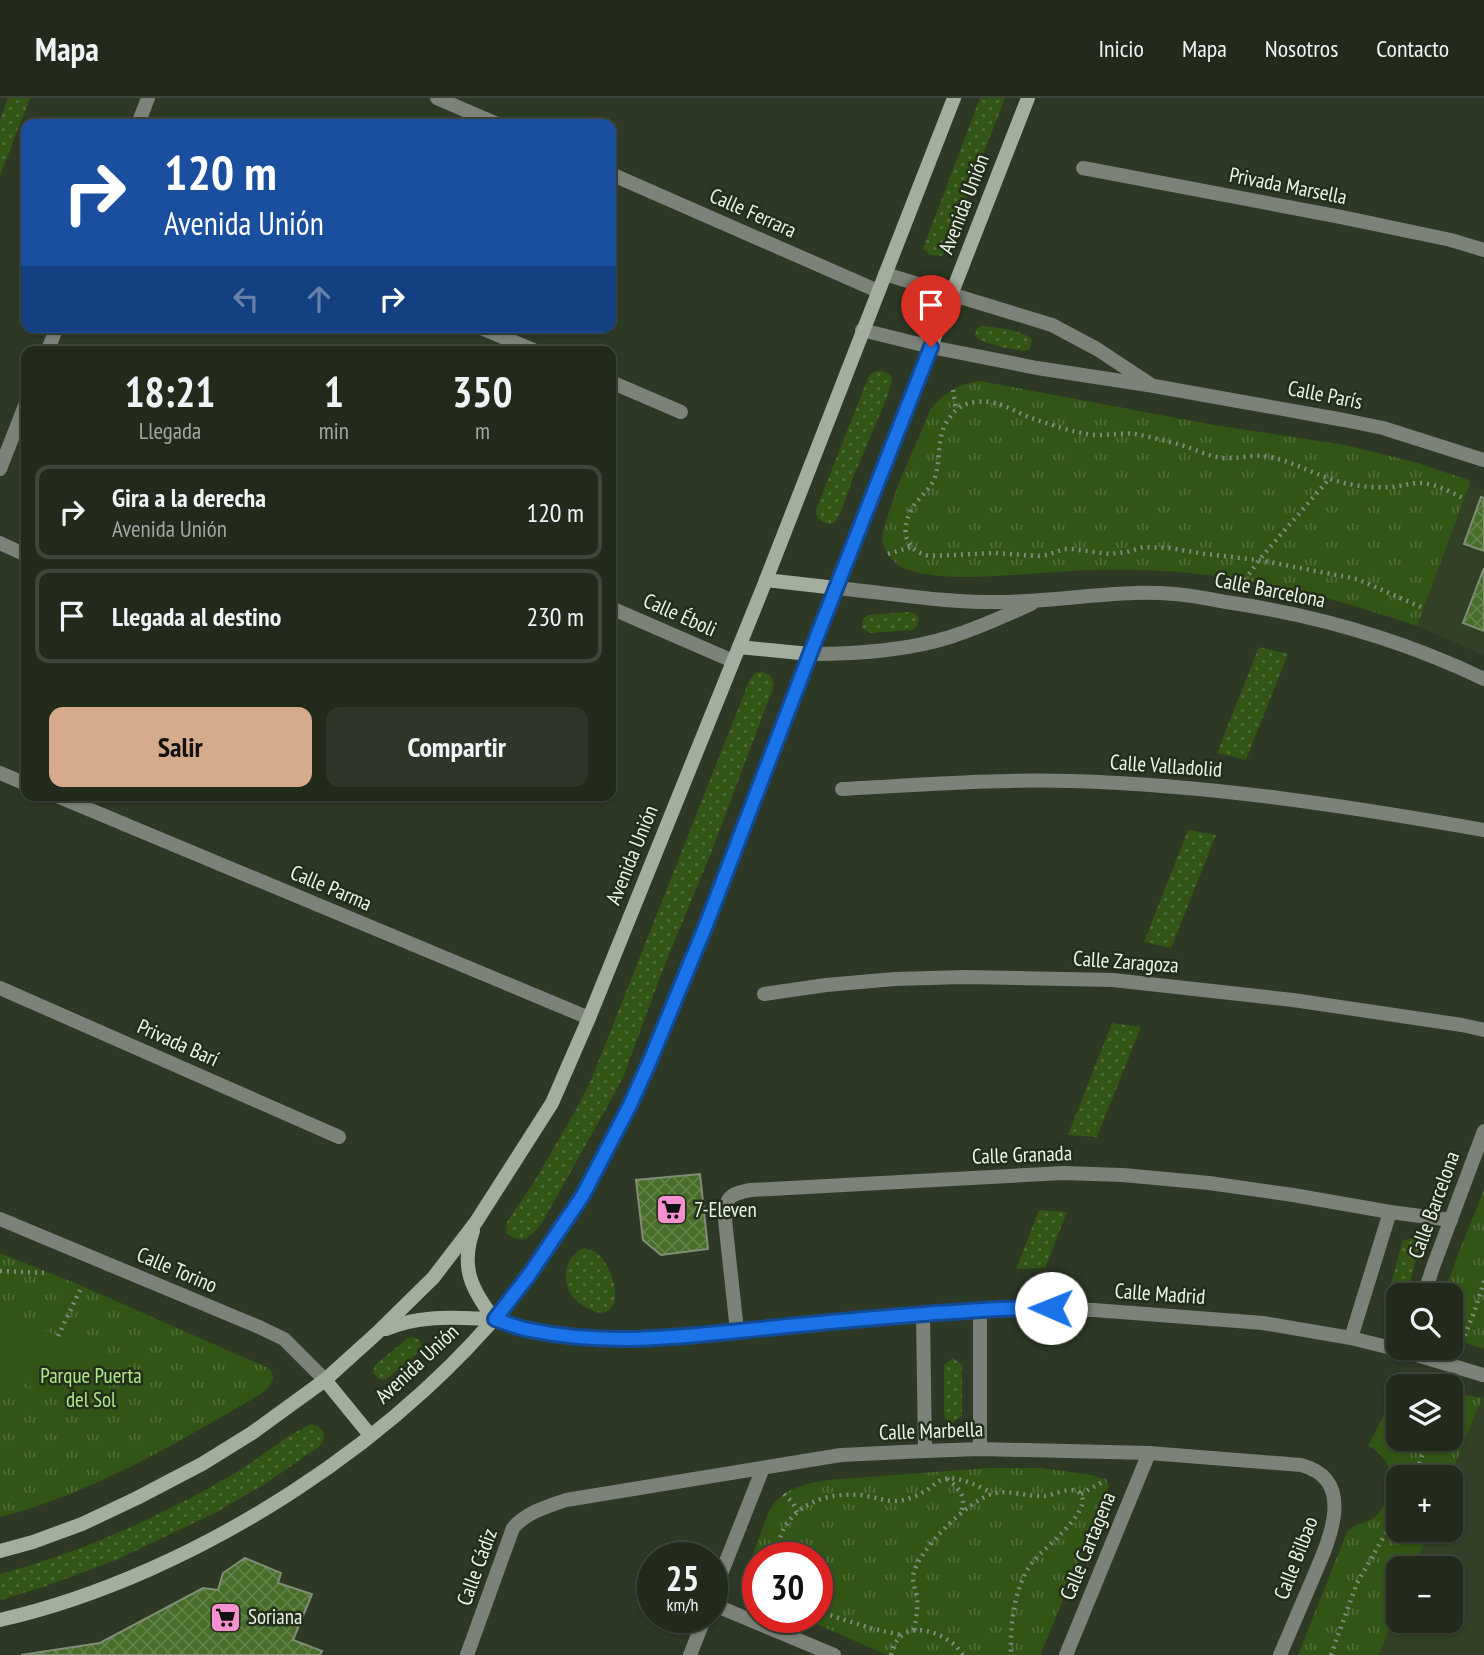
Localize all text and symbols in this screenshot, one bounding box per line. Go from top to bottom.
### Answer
text: Mapa [35,27,99,70]
text: Inicio [1098,33,1144,64]
text: Mapa [1182,33,1227,64]
text: Nosotros [1265,33,1338,64]
text: Contacto [1376,33,1449,64]
text: 120 m [164,140,277,204]
icon: right [49,147,140,238]
street label: Avenida Unión [932,150,995,258]
street label: Privada Marsella [1227,161,1349,210]
street label: Calle Ferrara [706,181,801,244]
text: Avenida Unión [164,202,324,244]
pin [901,275,961,347]
icon: left [227,280,265,318]
icon: ahead [300,280,338,318]
icon: right [373,280,411,318]
icon: arrive [912,286,950,324]
text: 18:21 [124,364,215,419]
text: 1 [324,364,344,419]
text: 350 [452,364,513,419]
street label: Calle París [1286,374,1365,415]
text: Llegada [139,416,201,445]
text: min [319,416,349,445]
text: m [475,416,490,445]
text: Gira a la derecha [112,481,266,514]
icon: right [53,493,91,531]
text: 120 m [526,496,584,529]
text: Avenida Unión [112,514,227,543]
street label: Calle Barcelona [1213,566,1328,613]
street label: Calle Éboli [639,586,721,643]
icon: arrive [53,597,91,635]
text: Llegada al destino [112,600,281,633]
text: 230 m [526,600,584,633]
button: Salir [49,707,312,787]
button: Compartir [326,707,588,787]
street label: Calle Valladolid [1109,748,1223,783]
street label: Avenida Unión [599,801,664,908]
street label: Calle Parma [286,858,376,917]
street label: Calle Zaragoza [1072,944,1180,979]
street label: Privada Barí [133,1013,224,1073]
street label: Calle Granada [971,1139,1073,1170]
street label: Calle Barcelona [1402,1148,1465,1262]
supermarket icon: 7-Eleven [654,1193,688,1227]
place label: 7-Eleven [694,1196,757,1223]
street label: Calle Torino [133,1241,222,1299]
position arrow [1014,1271,1088,1345]
street label: Calle Madrid [1114,1277,1206,1310]
map controls [1386,1283,1463,1633]
button: search [1386,1283,1463,1360]
street label: Avenida Unión [369,1318,464,1409]
park label: Parque Puerta del Sol [40,1362,142,1413]
button: layers [1386,1374,1463,1451]
street label: Calle Marbella [878,1415,984,1446]
button: + [1386,1465,1463,1542]
street label: Calle Cartagena [1054,1488,1121,1604]
street label: Calle Bilbao [1267,1513,1324,1603]
street label: Calle Cádiz [450,1525,503,1609]
speed limit sign: 30 [742,1542,833,1633]
text: 25 [666,1555,699,1601]
button: − [1386,1556,1463,1633]
text: km/h [667,1593,698,1616]
supermarket icon: Soriana [208,1600,242,1634]
place label: Soriana [248,1603,302,1630]

